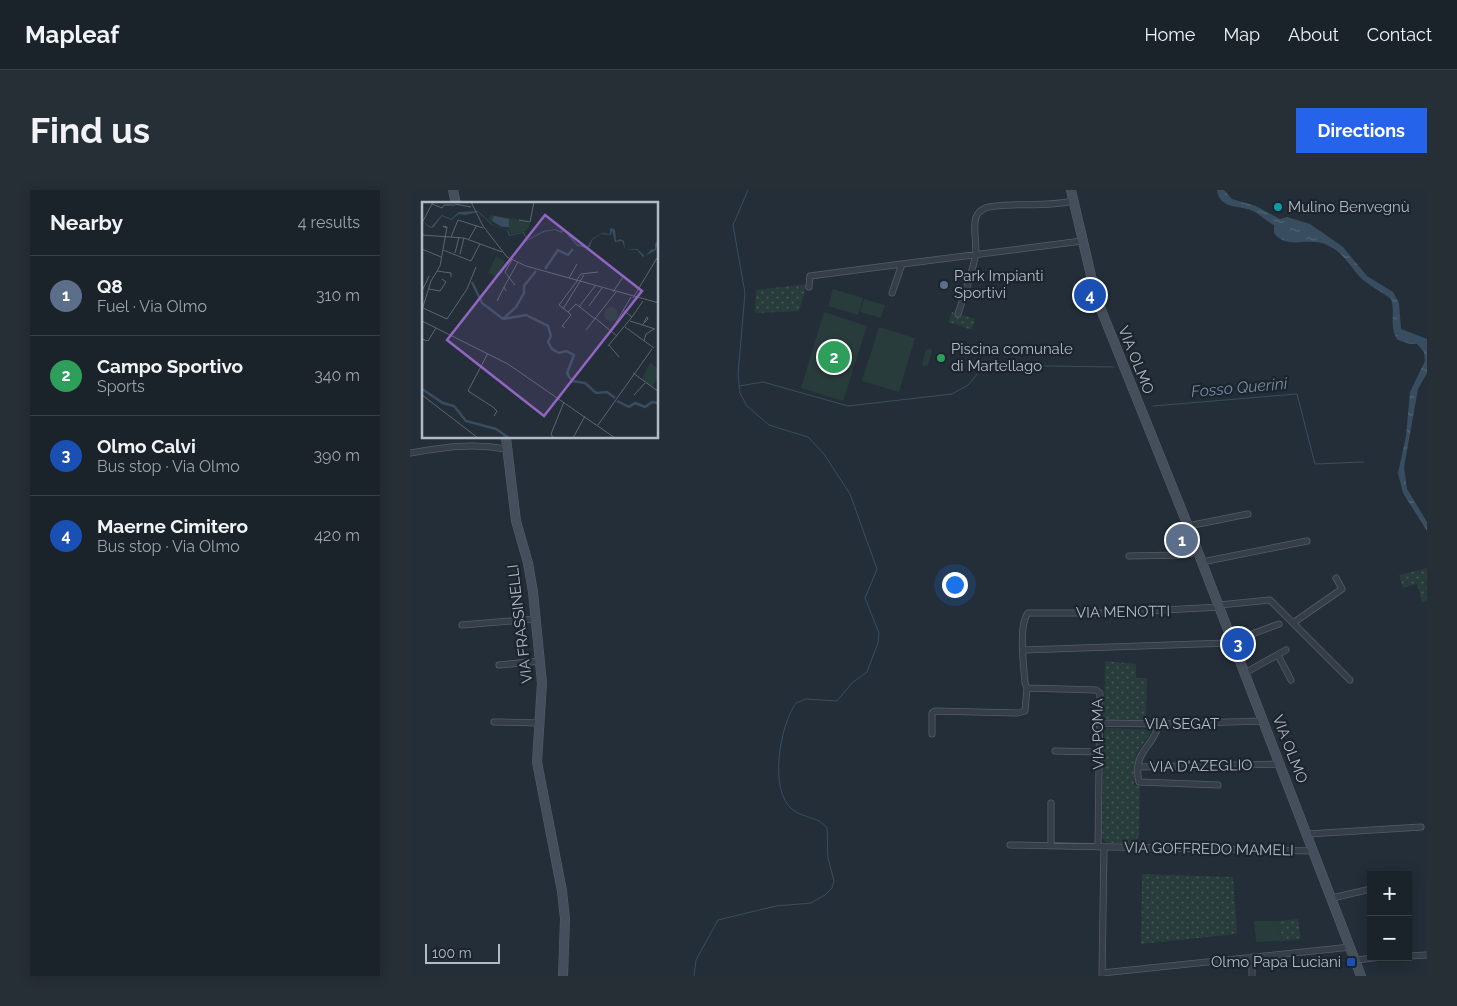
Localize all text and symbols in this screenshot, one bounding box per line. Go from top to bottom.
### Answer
text: Mapleaf [25,20,119,49]
text: Home [1144,24,1195,45]
text: Map [1223,24,1260,45]
text: About [1288,24,1339,45]
text: Contact [1367,24,1432,45]
button: Directions [1296,108,1427,153]
text: Find us [30,110,150,151]
place label: Mulino Benvegnù [1288,198,1410,216]
marker: Mulino Benvegnù [1272,201,1284,213]
inset map [422,202,659,439]
text: Nearby [50,210,123,235]
text: 4 results [298,213,360,232]
place label: Park Impianti Sportivi [954,267,1044,302]
text: Q8 [97,275,123,297]
pin: 4 [1074,276,1106,314]
marker: Park Impianti Sportivi [938,279,950,291]
text: 1 [62,286,70,305]
text: 310 m [316,286,360,305]
text: Fuel · Via Olmo [97,297,207,316]
street label: VIA OLMO [1114,323,1158,397]
pin: 2 [818,338,850,376]
place label: Piscina comunale di Martellago [951,340,1073,375]
marker: Piscina comunale di Martellago [935,352,947,364]
text: Campo Sportivo [97,355,243,377]
text: 2 [61,366,71,385]
text: 340 m [314,366,360,385]
water label: Fosso Querini [1190,374,1288,401]
text: Sports [97,377,145,396]
text: Olmo Calvi [97,435,196,457]
text: 3 [62,446,70,465]
text: 390 m [314,446,360,465]
text: Bus stop · Via Olmo [97,457,240,476]
text: Maerne Cimitero [97,515,248,537]
pin: 1 [1166,521,1198,559]
text: 4 [61,526,71,545]
text: 420 m [314,526,360,545]
text: Bus stop · Via Olmo [97,537,240,556]
street label: VIA FRASSINELLI [504,563,536,685]
your location [942,572,968,598]
street label: VIA MENOTTI [1076,602,1170,622]
pin: 3 [1222,625,1254,663]
street label: VIA POMA [1088,698,1108,770]
street label: VIA OLMO [1269,712,1311,786]
street label: VIA SEGAT [1145,715,1219,733]
street label: VIA D'AZEGLIO [1149,756,1253,776]
street label: VIA GOFFREDO MAMELI [1124,839,1294,859]
map controls [1367,871,1412,961]
button: + [1367,871,1412,916]
button: − [1367,916,1412,961]
scale bar [425,941,500,964]
text: 100 m [432,945,472,961]
place label: Olmo Papa Luciani [1211,953,1341,971]
marker: Olmo Papa Luciani [1345,956,1357,968]

